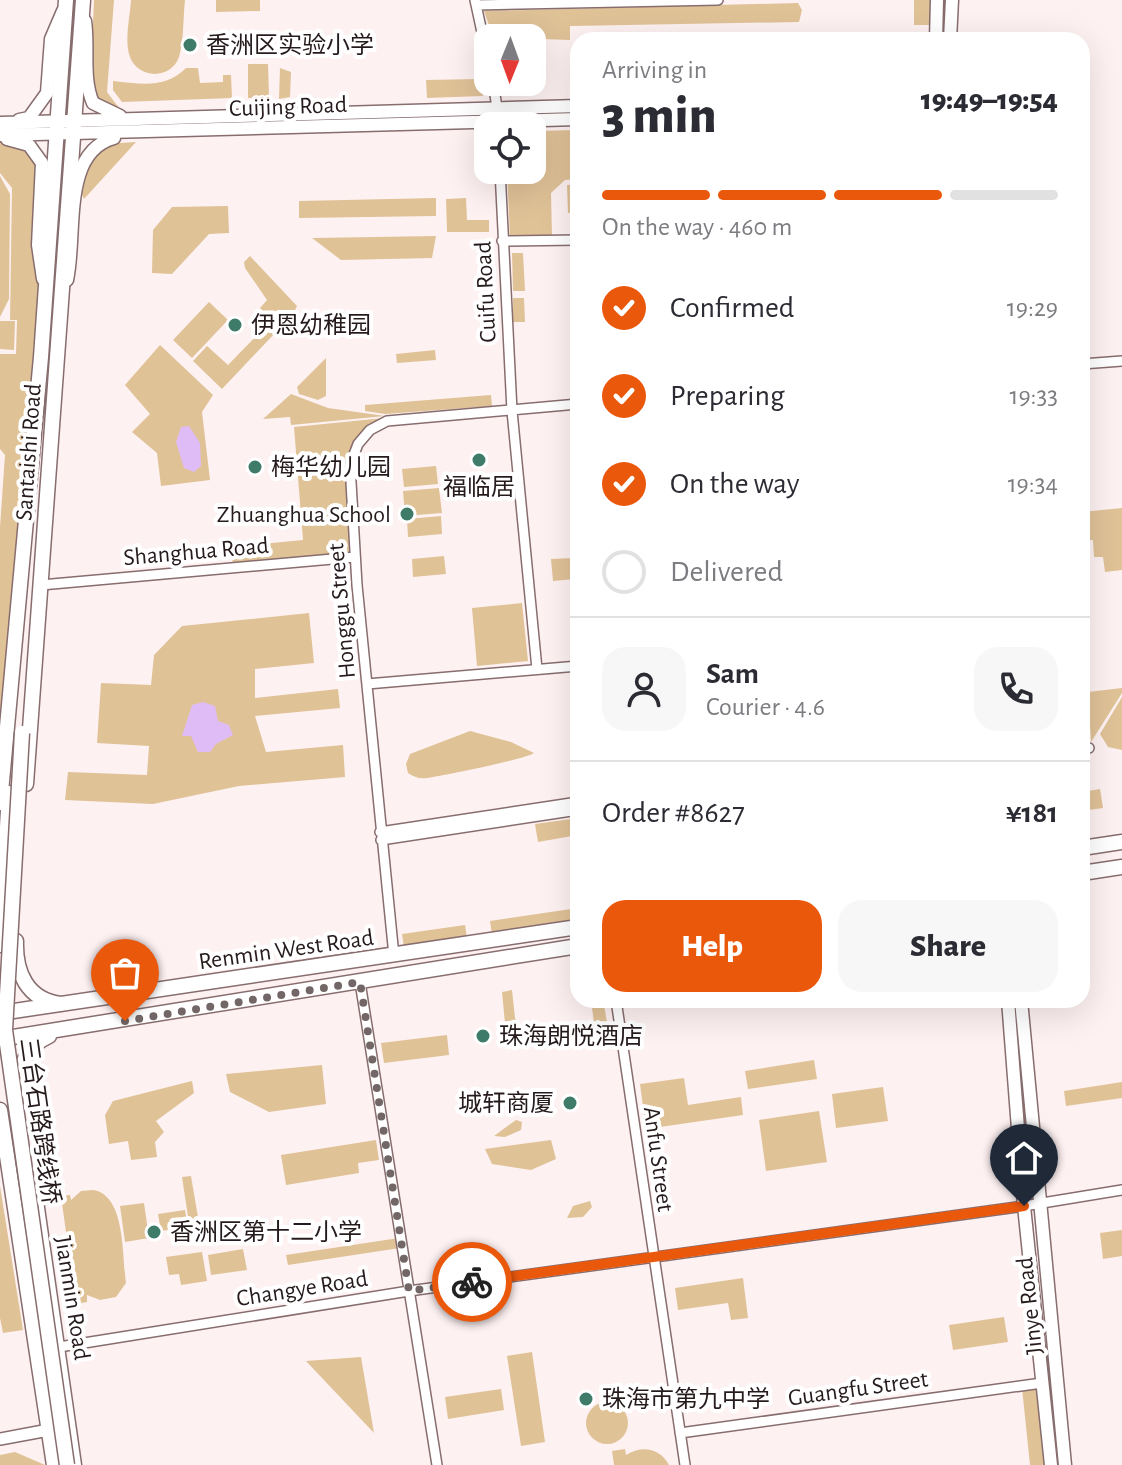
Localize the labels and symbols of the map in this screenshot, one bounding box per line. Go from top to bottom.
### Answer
north arrow [474,24,546,96]
place label: 香洲区实验小学 [206,32,374,58]
marker: 香洲区实验小学 [181,36,199,54]
street label: Cuijing Road [229,93,347,121]
street label: Cuifu Road [471,241,501,343]
place label: 伊恩幼稚园 [251,312,371,338]
marker: 伊恩幼稚园 [226,316,244,334]
street label: Santaishi Road [12,383,46,521]
marker: 福临居 [470,451,488,469]
place label: 梅华幼儿园 [271,454,391,480]
marker: 梅华幼儿园 [246,458,264,476]
place label: 福临居 [443,474,515,500]
place label: Zhuanghua School [217,503,391,527]
marker: Zhuanghua School [398,505,416,523]
street label: Shanghua Road [122,534,270,570]
street label: Honggu Street [324,542,360,680]
street label: Renmin West Road [197,926,375,974]
pin [91,939,159,1021]
place label: 珠海朗悦酒店 [499,1023,643,1049]
marker: 珠海朗悦酒店 [474,1027,492,1045]
street label: 三台石路跨线桥 [15,1036,65,1206]
place label: 城轩商厦 [458,1090,554,1116]
marker: 城轩商厦 [561,1094,579,1112]
street label: Anfu Street [639,1105,677,1214]
pin [990,1124,1058,1206]
place label: 香洲区第十二小学 [170,1219,362,1245]
marker: 香洲区第十二小学 [145,1223,163,1241]
street label: Jianmin Road [50,1234,94,1362]
courier [432,1242,512,1322]
street label: Jinye Road [1013,1256,1047,1356]
street label: Changye Road [235,1267,369,1311]
street label: Guangfu Street [787,1367,930,1411]
place label: 珠海市第九中学 [602,1386,770,1412]
marker: 珠海市第九中学 [577,1390,595,1408]

